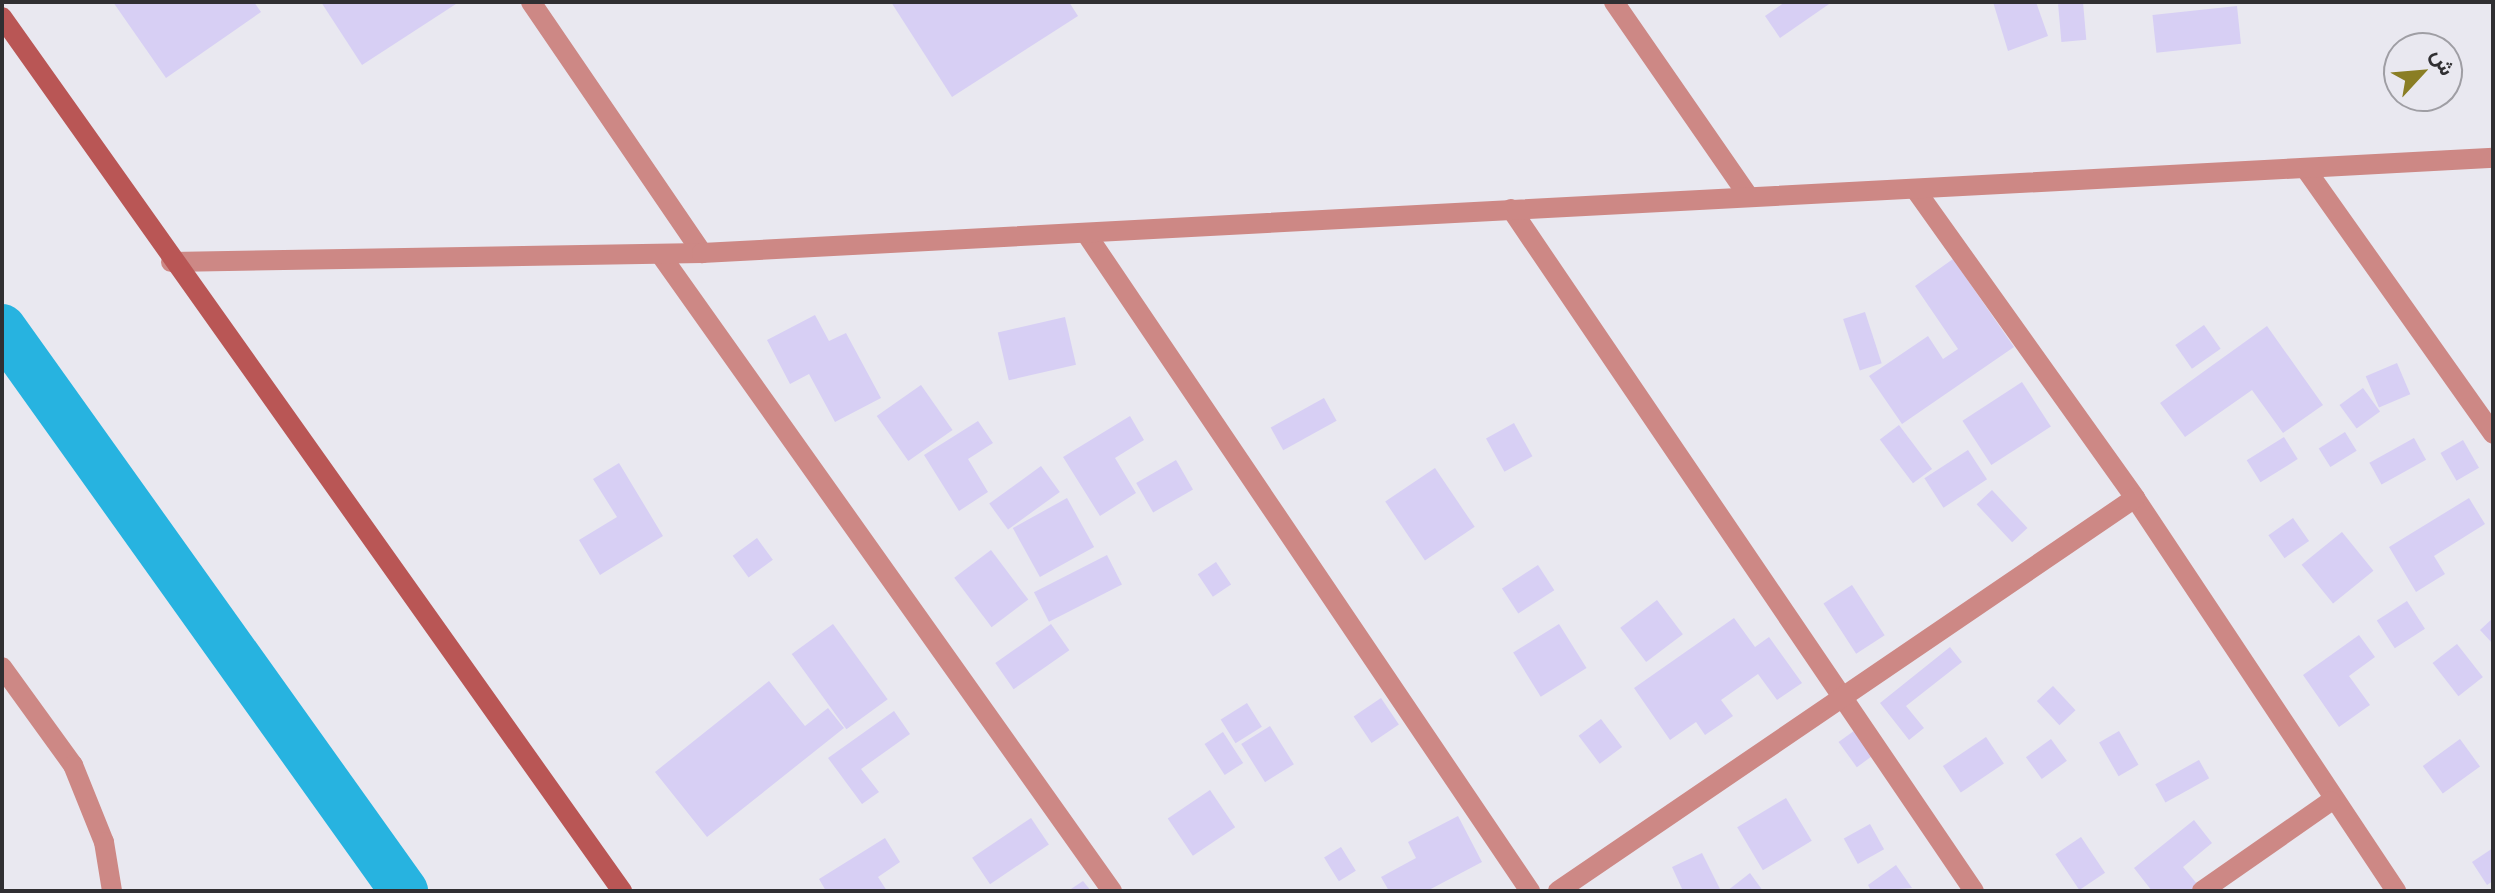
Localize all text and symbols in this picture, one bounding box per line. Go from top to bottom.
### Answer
north arrow [2383,32,2463,112]
text: ش [2424,44,2462,80]

